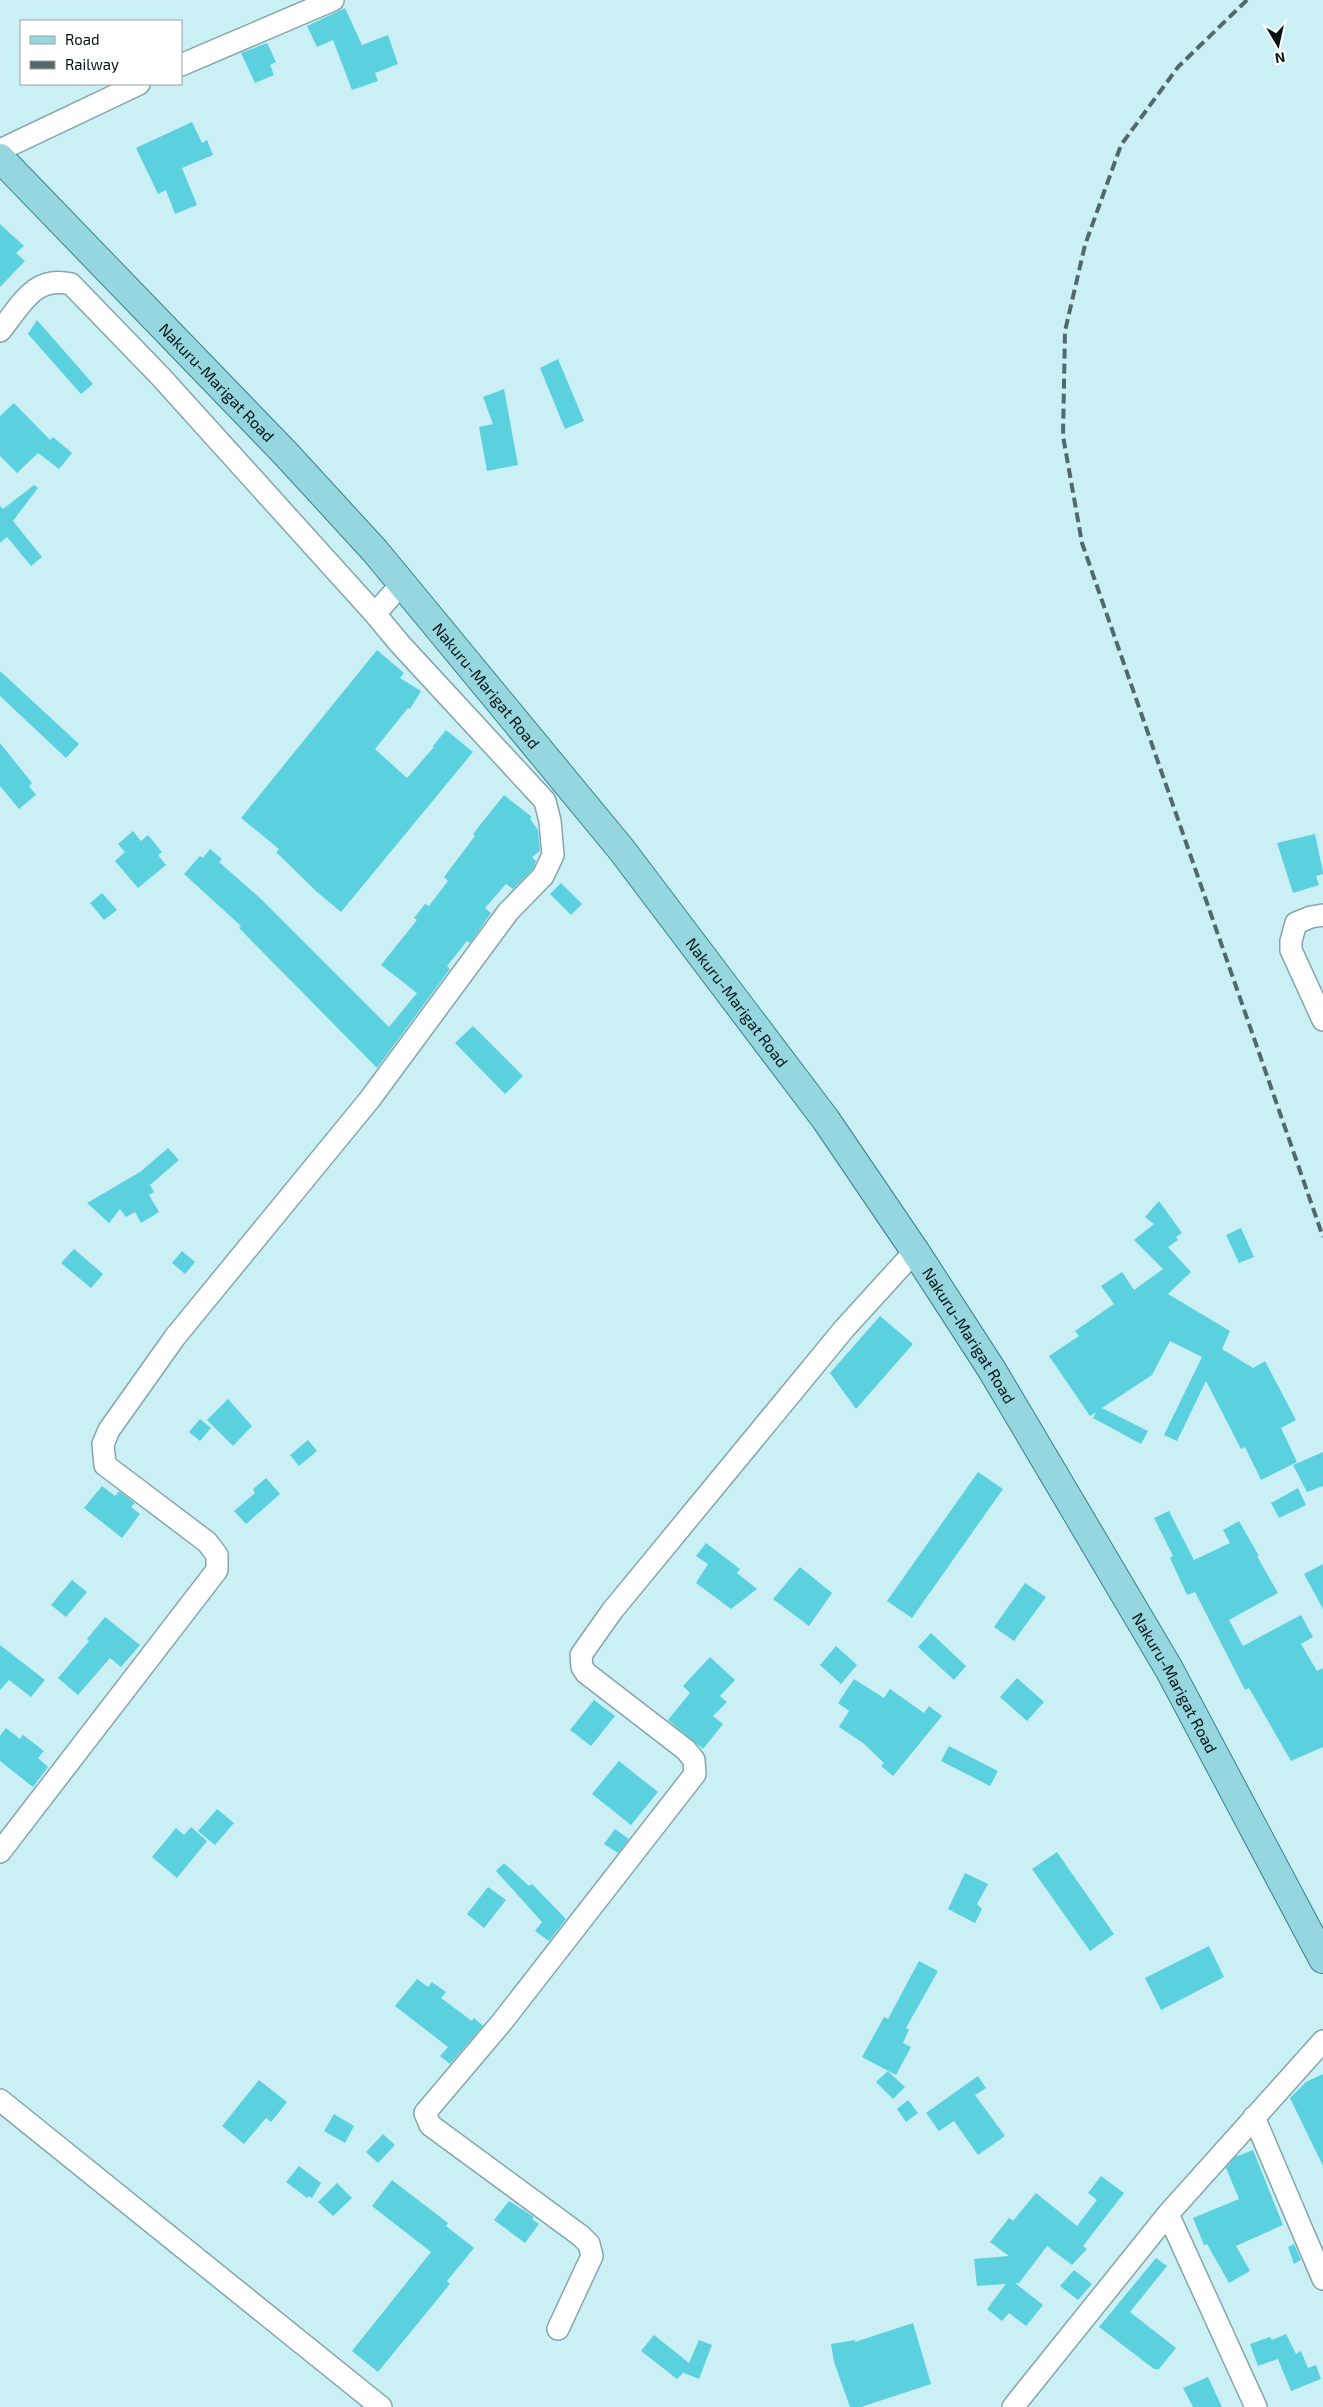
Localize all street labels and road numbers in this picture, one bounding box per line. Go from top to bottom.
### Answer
street label: Nakuru-Marigat Road [156,319,279,445]
street label: Nakuru-Marigat Road [429,619,544,752]
street label: Nakuru-Marigat Road [682,934,793,1071]
street label: Nakuru-Marigat Road [919,1264,1020,1407]
street label: Nakuru-Marigat Road [1129,1609,1222,1756]

